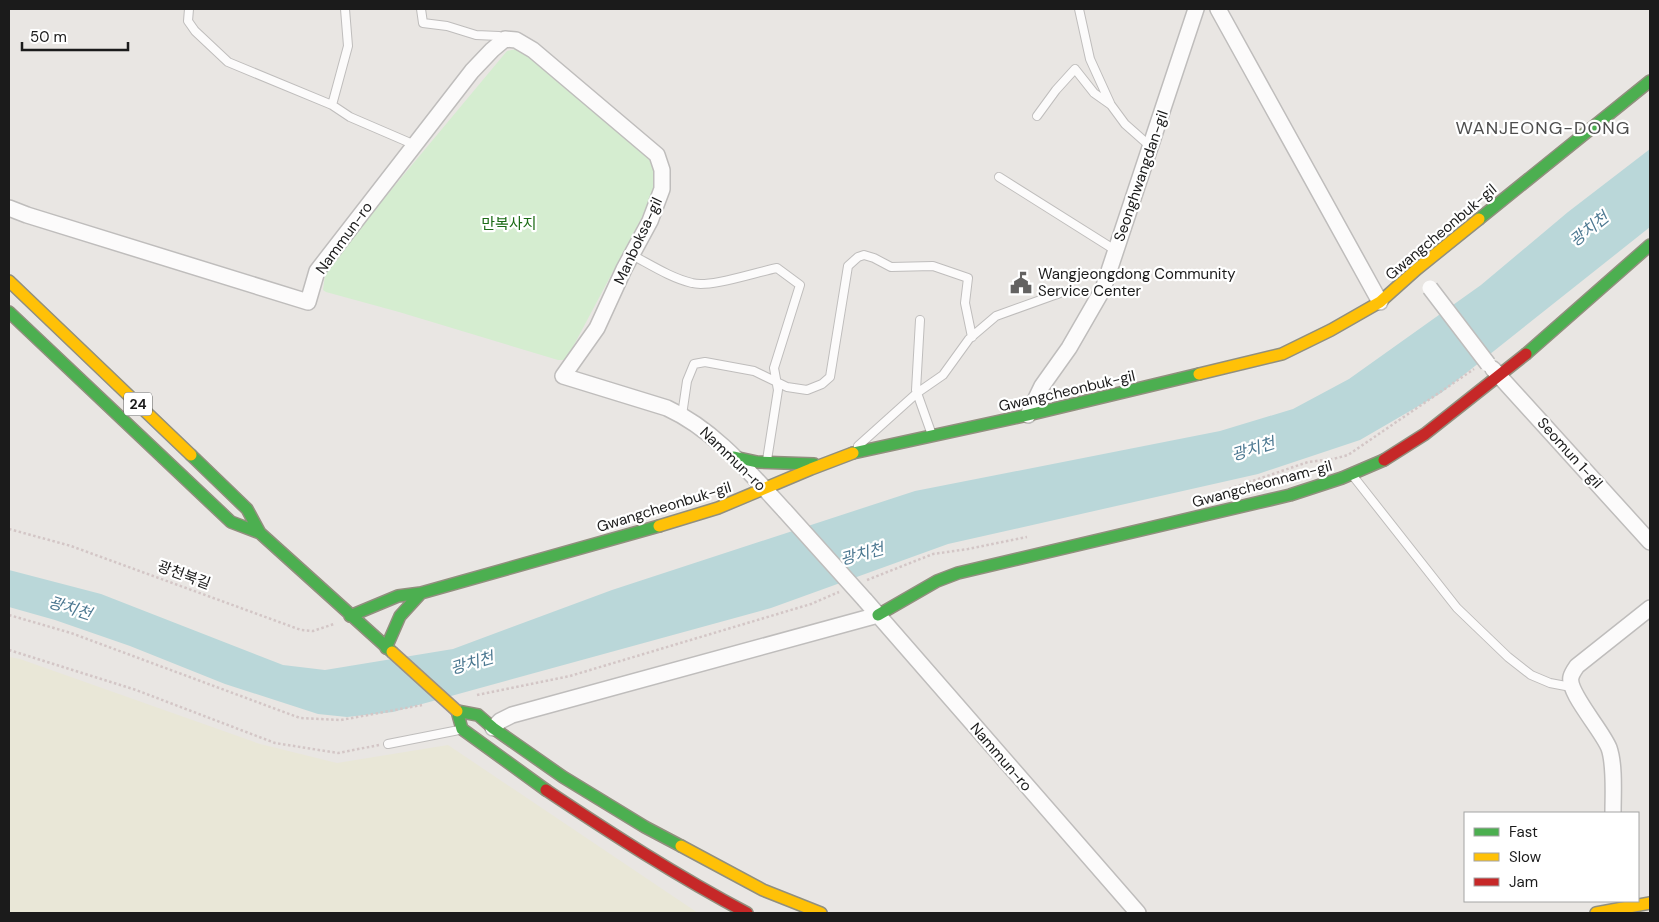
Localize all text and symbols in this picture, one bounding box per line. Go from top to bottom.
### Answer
scale bar [22,20,129,52]
text: 50 m [30,27,67,47]
street label: Seonghwangdan-gil [1109,108,1173,244]
district label: WANJEONG-DONG [1456,116,1630,140]
street label: Gwangcheonbuk-gil [1381,179,1501,285]
street label: Manboksa-gil [609,194,667,288]
street label: Nammun-ro [311,198,377,278]
water label: 광치천 [1565,206,1615,251]
park label: 만복사지 [481,214,537,234]
place label: Wangjeongdong Community Service Center [1038,264,1236,301]
public building icon: Wangjeongdong Community Service Center [1008,270,1034,296]
street label: Gwangcheonbuk-gil [997,366,1137,416]
road number: 24 [124,392,152,416]
street label: Seomun 1-gil [1533,413,1607,493]
street label: Nammun-ro [696,422,770,496]
water label: 광치천 [1229,432,1279,465]
street label: Gwangcheonnam-gil [1190,456,1334,512]
street label: Gwangcheonbuk-gil [594,477,734,537]
water label: 광치천 [838,538,888,570]
street label: 광천북길 [155,556,213,594]
water label: 광치천 [46,592,96,625]
water label: 광치천 [448,646,498,679]
street label: Nammun-ro [966,718,1036,796]
legend [1464,812,1639,902]
text: Fast [1509,822,1538,842]
text: Slow [1509,847,1542,867]
text: Jam [1509,872,1538,892]

